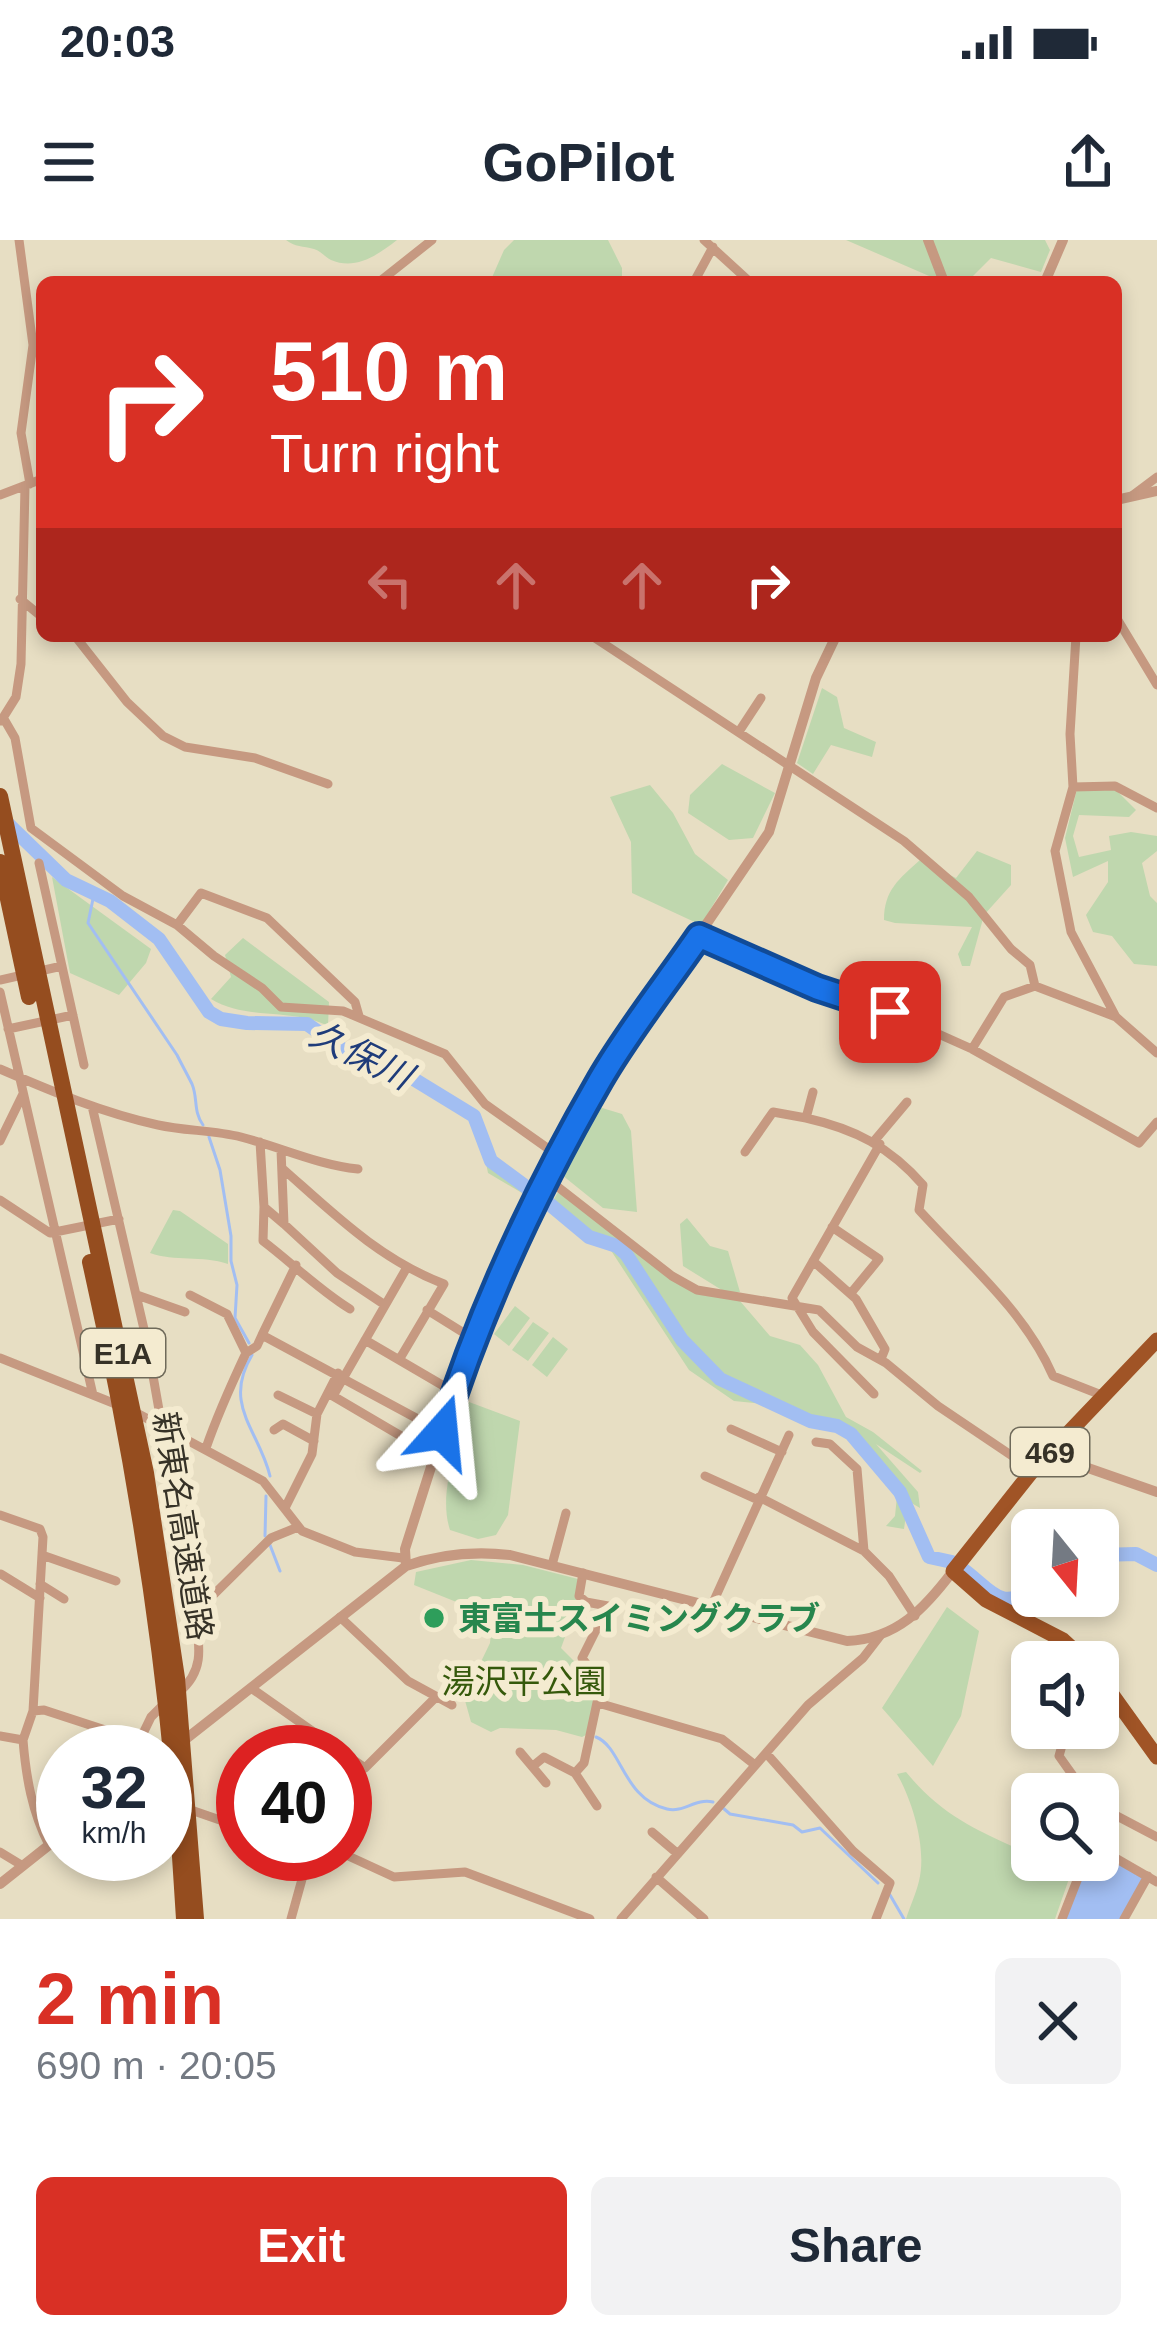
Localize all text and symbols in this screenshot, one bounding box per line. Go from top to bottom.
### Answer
text: 20:03 [60,16,175,67]
icon: menu [36,129,102,195]
icon: share [1055,129,1121,195]
text: GoPilot [483,132,674,192]
icon: right [72,324,228,480]
text: 510 m [270,324,508,418]
text: Turn right [270,423,499,483]
icon: left [357,552,423,618]
icon: ahead [483,552,549,618]
icon: ahead [609,552,675,618]
icon: right [735,552,801,618]
pin [839,961,941,1063]
icon: arrive [857,979,923,1045]
water label: 久保川 [303,1013,422,1099]
road number: E1A [81,1329,165,1377]
position arrow [379,1369,505,1495]
street label: 新東名高速道路 [147,1409,219,1643]
road number: 469 [1011,1428,1089,1476]
north arrow [1011,1509,1119,1617]
map controls [1011,1509,1119,1881]
place label: 東富士スイミングクラブ [458,1600,820,1637]
marker: 東富士スイミングクラブ [421,1605,447,1631]
button: sound [1011,1641,1119,1749]
park label: 湯沢平公園 [442,1663,607,1700]
speed limit sign: 40 [216,1725,372,1881]
text: 32 [81,1754,147,1821]
button: search [1011,1773,1119,1881]
text: km/h [81,1816,147,1849]
button: close [995,1958,1121,2084]
text: 2 min [36,1959,224,2039]
text: 690 m · 20:05 [36,2044,277,2087]
button: Exit [36,2177,567,2315]
button: Share [591,2177,1121,2315]

